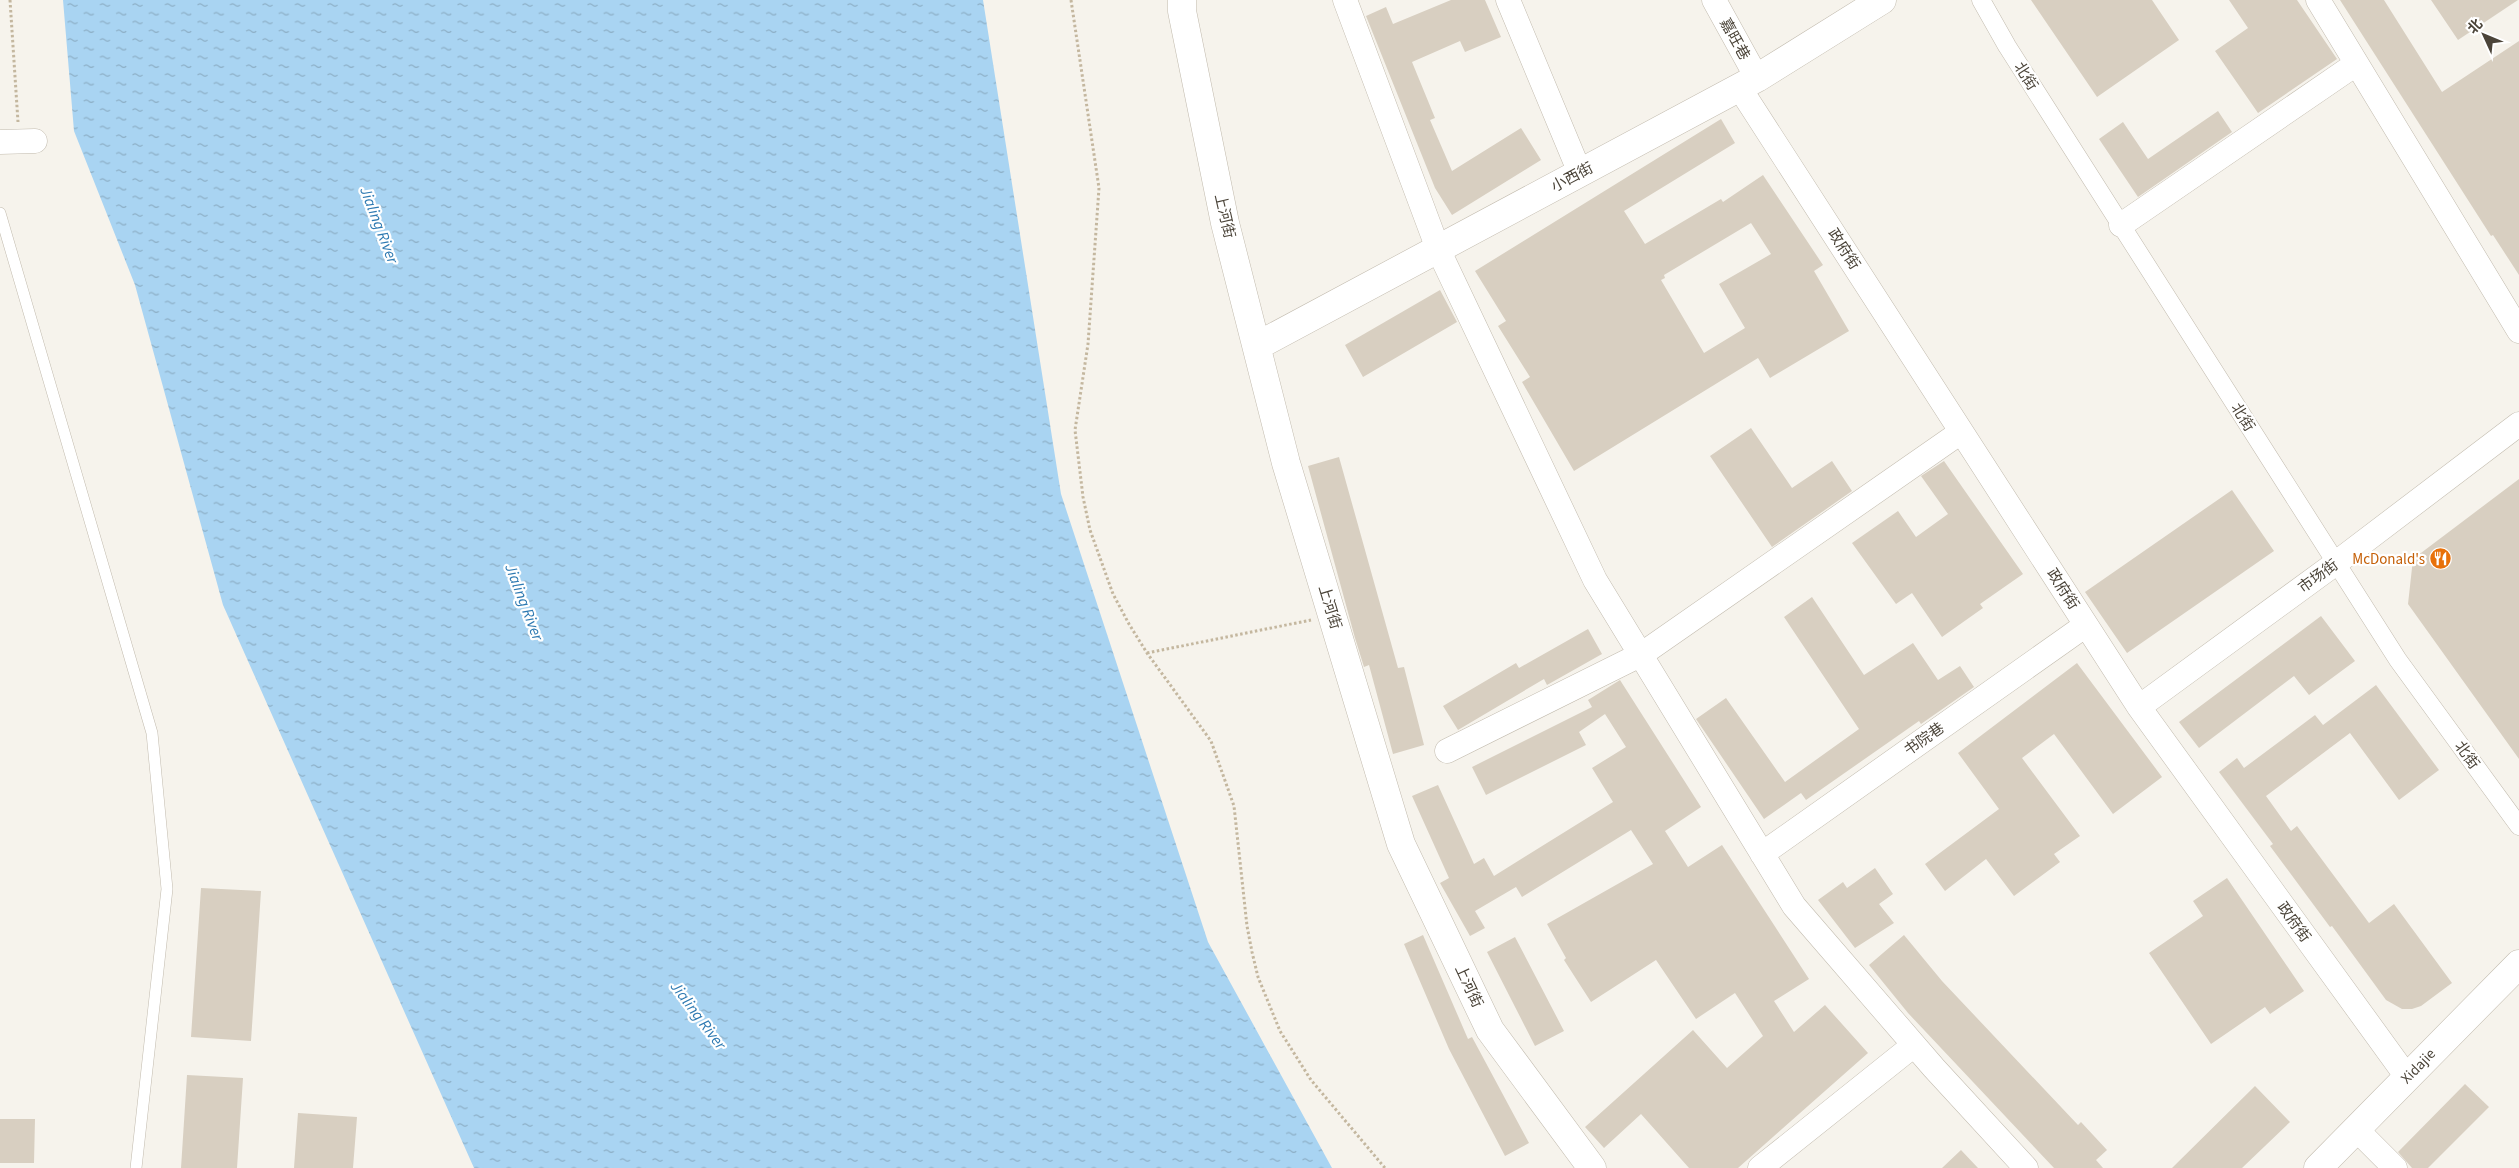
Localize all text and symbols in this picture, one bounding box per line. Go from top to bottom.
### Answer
north arrow [2459,10,2509,60]
street label: 嘉旺巷 [1714,14,1755,64]
text: 北 [2463,15,2487,39]
street label: 北街 [2009,58,2043,95]
street label: 小西街 [1547,158,1597,197]
water label: Jialing River [354,183,404,268]
street label: 上河街 [1209,192,1240,240]
street label: 政府街 [1823,225,1865,274]
street label: 北街 [2226,399,2259,436]
restaurant icon: McDonald's [2429,547,2453,571]
place label: McDonald's [2352,549,2425,570]
street label: 市场街 [2294,555,2343,598]
water label: Jialing River [499,560,549,645]
street label: 政府街 [2042,565,2084,614]
street label: 上河街 [1313,583,1346,632]
street label: 书院巷 [1900,718,1949,761]
street label: 北街 [2449,737,2484,774]
street label: 政府街 [2272,898,2315,947]
street label: 上河街 [1450,961,1488,1011]
water label: Jialing River [665,976,732,1056]
street label: Xidajie [2396,1044,2441,1089]

